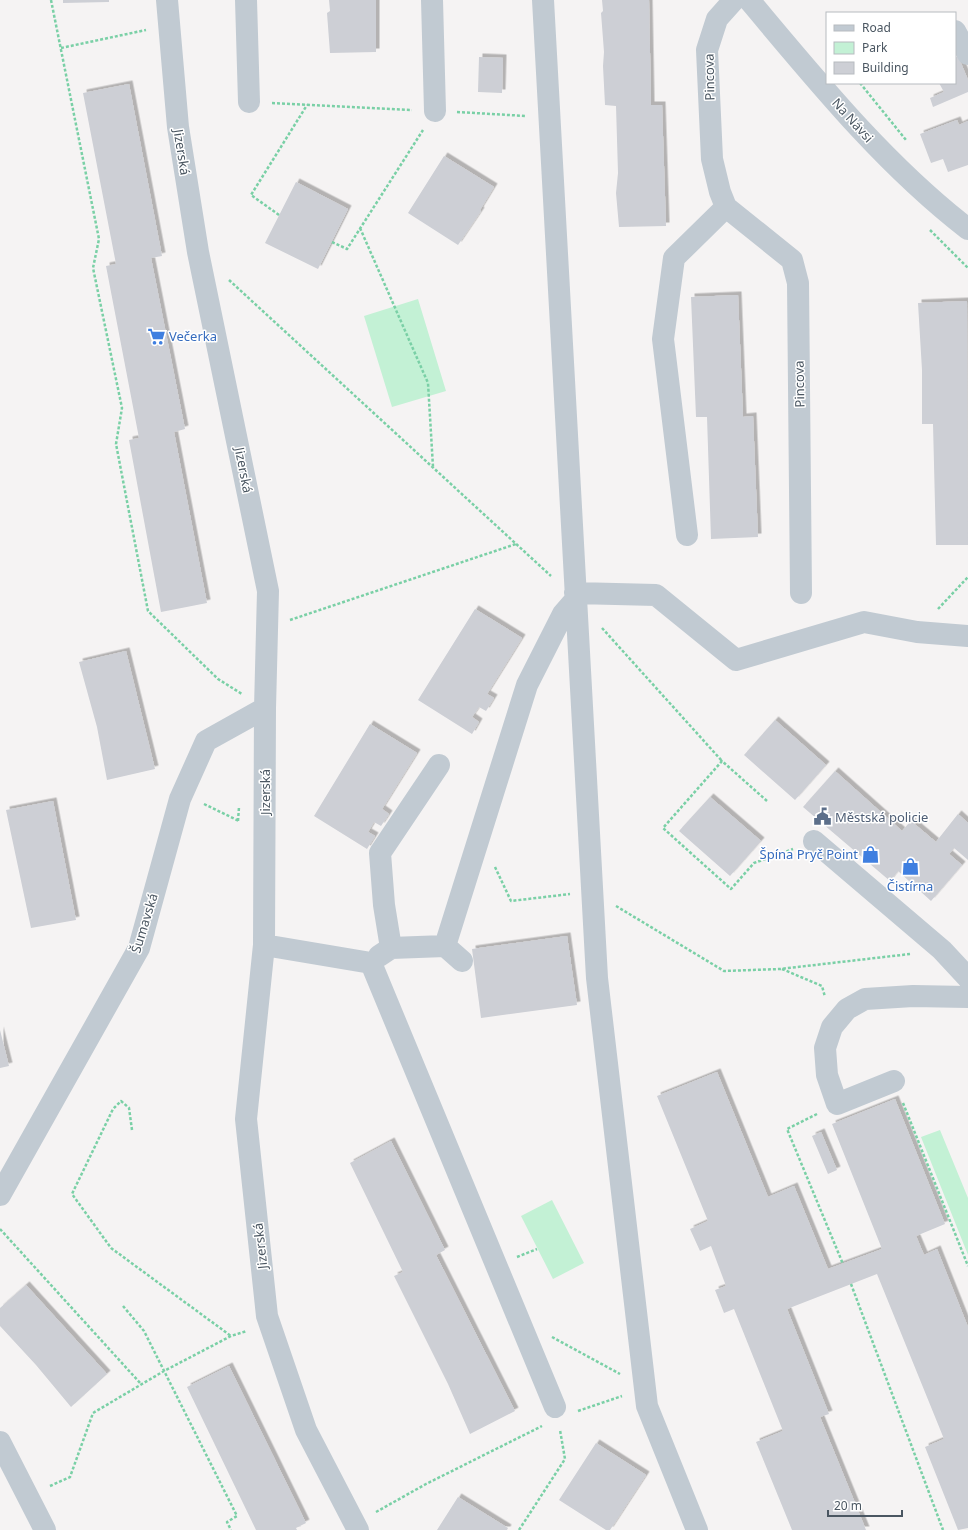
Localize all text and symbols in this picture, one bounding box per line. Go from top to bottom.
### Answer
legend [826,12,956,84]
text: Road [862,19,891,36]
text: Park [862,39,888,56]
street label: Pincova [700,53,718,101]
text: Building [862,59,909,76]
street label: Na Návsi [828,94,878,146]
street label: Jizerská [169,126,195,176]
supermarket icon: Večerka [146,326,166,346]
place label: Večerka [169,327,217,345]
street label: Pincova [790,360,808,408]
street label: Jizerská [230,444,257,494]
street label: Jizerská [256,769,274,817]
public building icon: Městská policie [812,807,832,827]
place label: Městská policie [835,808,928,826]
shop icon: Špína Pryč Point [861,844,881,864]
place label: Špína Pryč Point [760,845,858,863]
shop icon: Čistírna [900,857,920,877]
place label: Čistírna [887,877,933,895]
street label: Šumavská [126,891,162,955]
street label: Jizerská [249,1222,272,1272]
scale bar [828,1492,902,1518]
text: 20 m [834,1497,862,1514]

